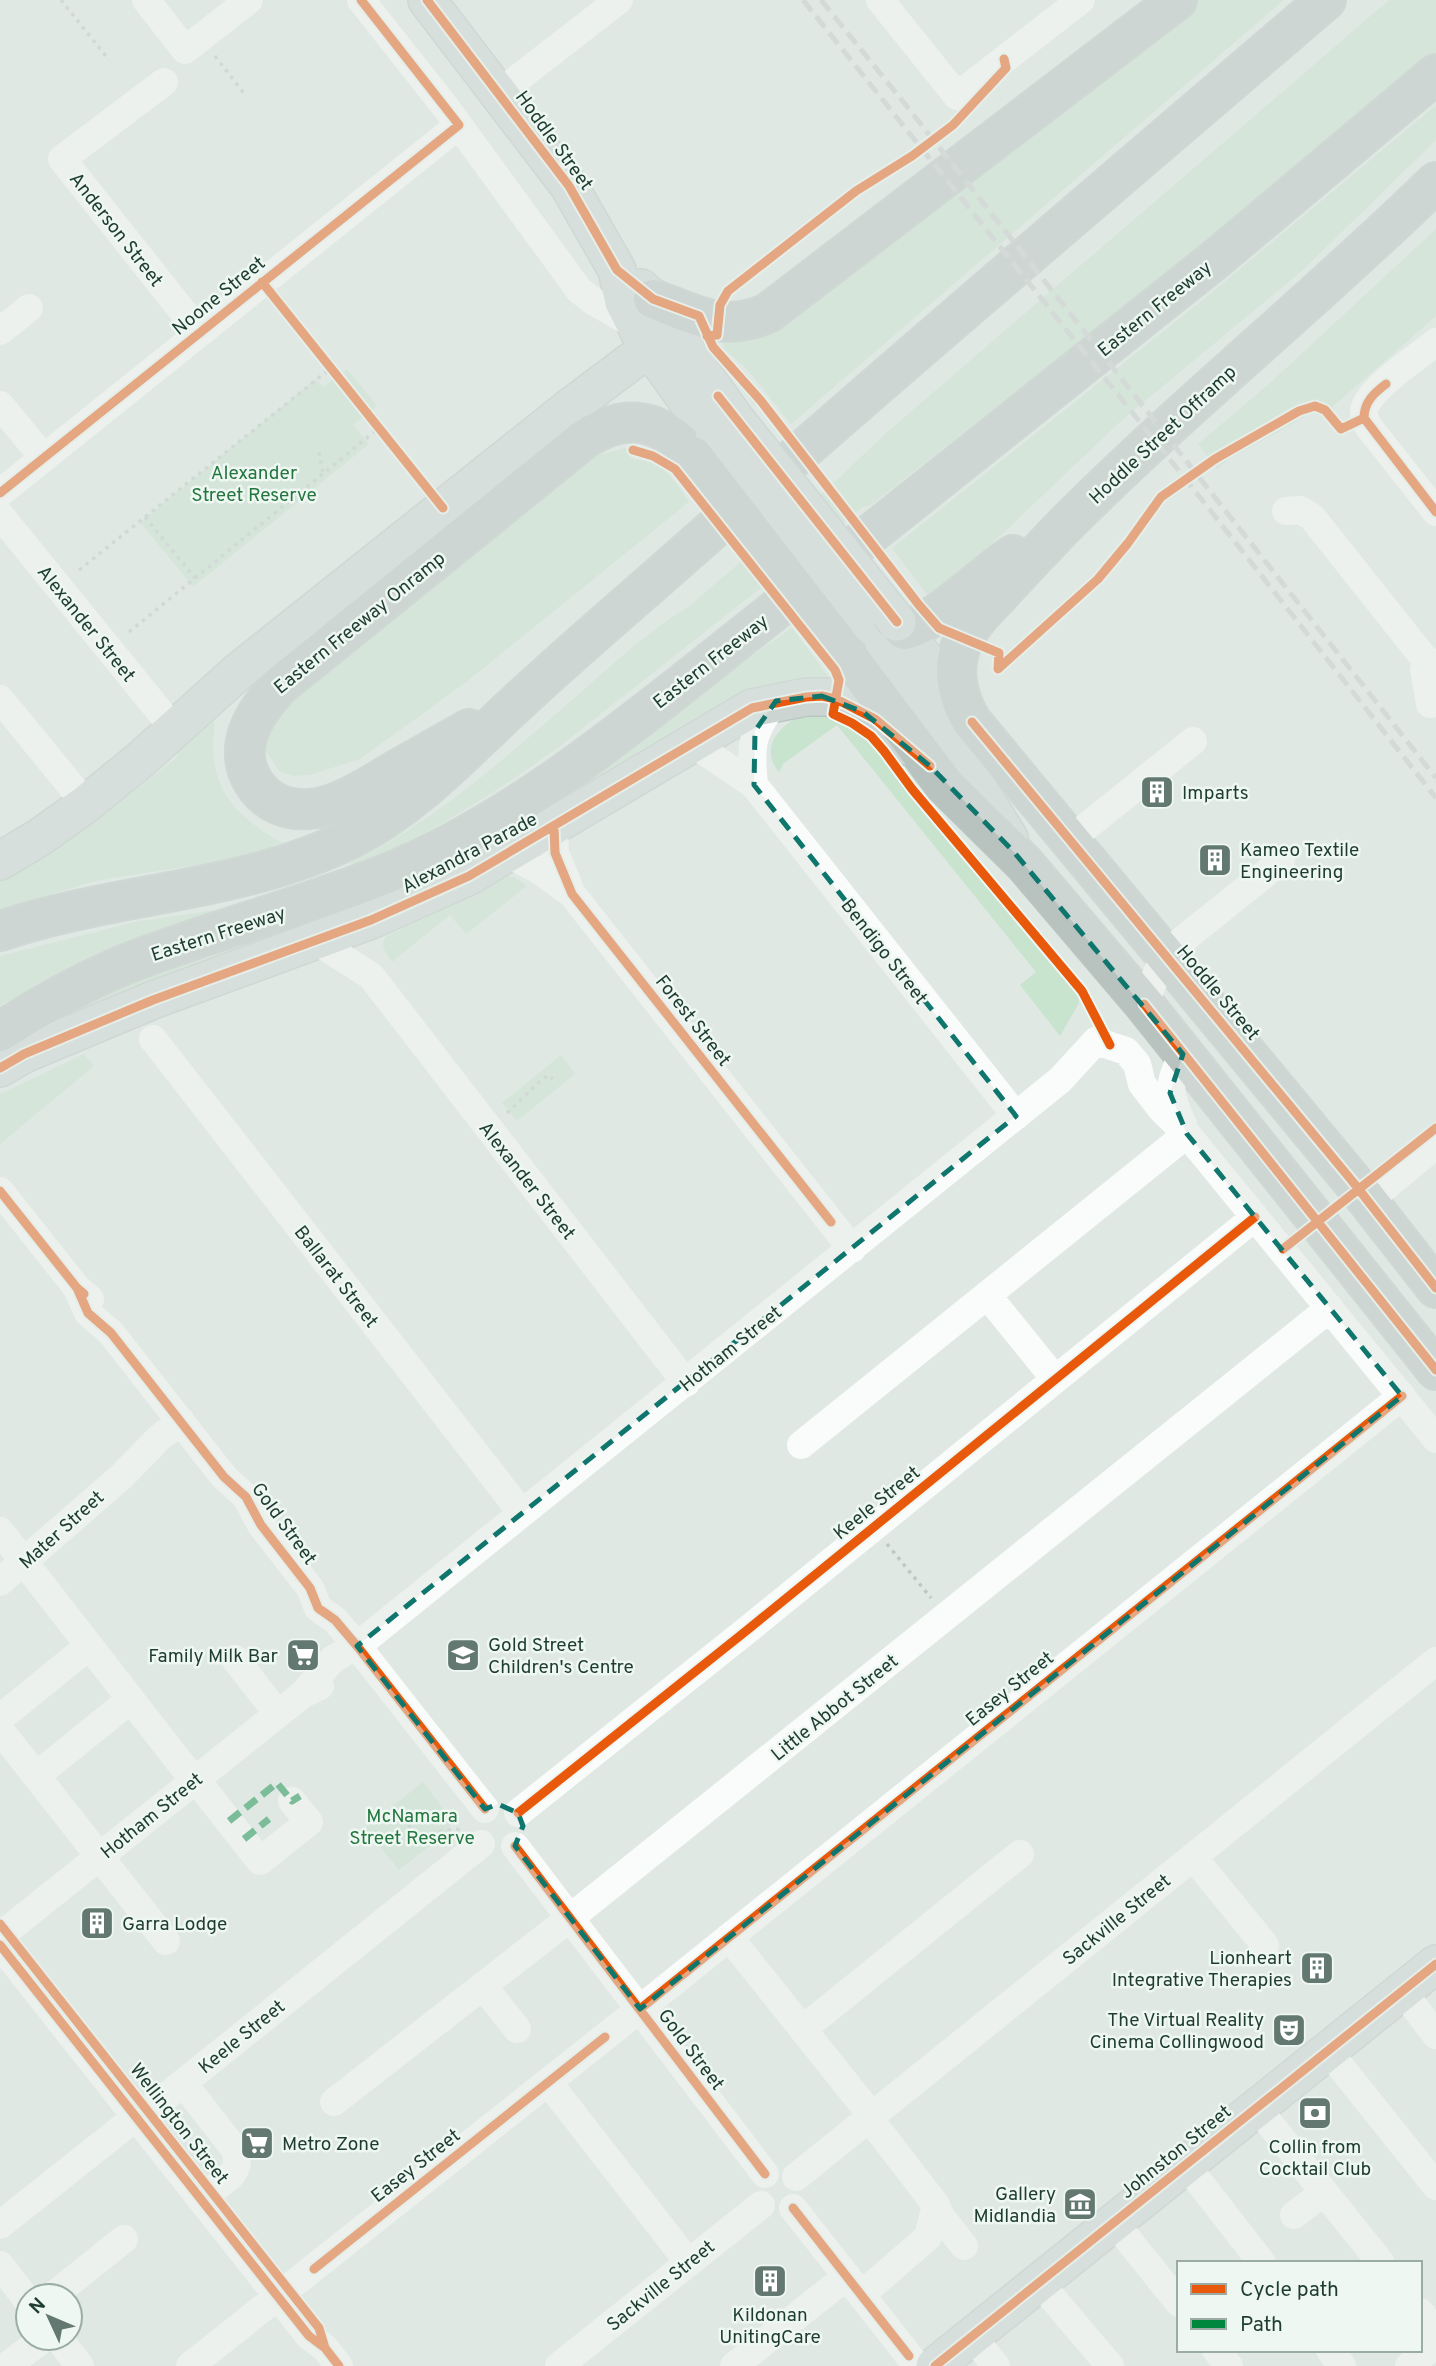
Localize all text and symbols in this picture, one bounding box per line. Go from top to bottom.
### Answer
street label: Hoddle Street [509,87,598,196]
street label: Anderson Street [63,168,168,292]
street label: Noone Street [168,252,271,341]
street label: Eastern Freeway [1093,256,1217,363]
street label: Hoddle Street Offramp [1085,361,1242,510]
park label: Alexander Street Reserve [191,462,317,508]
street label: Eastern Freeway Onramp [270,547,451,700]
street label: Alexander Street [31,561,140,688]
street label: Eastern Freeway [649,610,774,715]
building icon: Imparts [1138,773,1176,811]
place label: Imparts [1182,782,1249,806]
street label: Alexandra Parade [398,808,542,900]
place label: Kameo Textile Engineering [1240,839,1359,885]
building icon: Kameo Textile Engineering [1196,841,1234,879]
street label: Bendigo Street [835,895,932,1010]
street label: Eastern Freeway [148,902,289,968]
street label: Hoddle Street [1170,941,1264,1046]
street label: Forest Street [649,971,736,1072]
street label: Alexander Street [473,1117,580,1245]
street label: Ballarat Street [288,1221,383,1333]
street label: Hotham Street [675,1301,787,1398]
street label: Keele Street [829,1461,926,1546]
street label: Gold Street [245,1478,321,1570]
street label: Mater Street [15,1486,110,1575]
place label: Gold Street Children's Centre [488,1634,634,1680]
supermarket icon: Family Milk Bar [284,1636,322,1674]
school or university icon: Gold Street Children's Centre [444,1636,482,1674]
place label: Family Milk Bar [148,1645,279,1669]
street label: Easey Street [961,1647,1059,1732]
street label: Little Abbot Street [767,1650,904,1767]
street label: Hotham Street [96,1768,208,1865]
park label: McNamara Street Reserve [349,1805,475,1851]
street label: Sackville Street [1058,1870,1176,1972]
building icon: Garra Lodge [78,1904,116,1942]
place label: Garra Lodge [122,1913,227,1937]
place label: Lionheart Integrative Therapies [1112,1947,1292,1993]
building icon: Lionheart Integrative Therapies [1298,1949,1336,1987]
street label: Keele Street [194,1995,291,2080]
street label: Gold Street [652,2005,729,2096]
place label: The Virtual Reality Cinema Collingwood [1090,2009,1264,2055]
theatre icon: The Virtual Reality Cinema Collingwood [1270,2011,1308,2049]
street label: Wellington Street [124,2059,233,2190]
bank icon: Collin from Cocktail Club [1296,2094,1334,2132]
street label: Johnston Street [1116,2100,1237,2205]
supermarket icon: Metro Zone [238,2124,276,2162]
street label: Easey Street [367,2124,466,2209]
place label: Metro Zone [282,2133,379,2157]
place label: Collin from Cocktail Club [1259,2136,1371,2182]
place label: Gallery Midlandia [974,2183,1056,2229]
museum icon: Gallery Midlandia [1061,2185,1099,2223]
street label: Sackville Street [602,2236,720,2338]
legend [1177,2261,1422,2352]
building icon: Kildonan UnitingCare [751,2262,789,2300]
text: Cycle path [1240,2277,1339,2304]
north arrow [14,2282,84,2352]
text: N [25,2293,52,2320]
place label: Kildonan UnitingCare [719,2304,821,2350]
text: Path [1240,2312,1283,2339]

